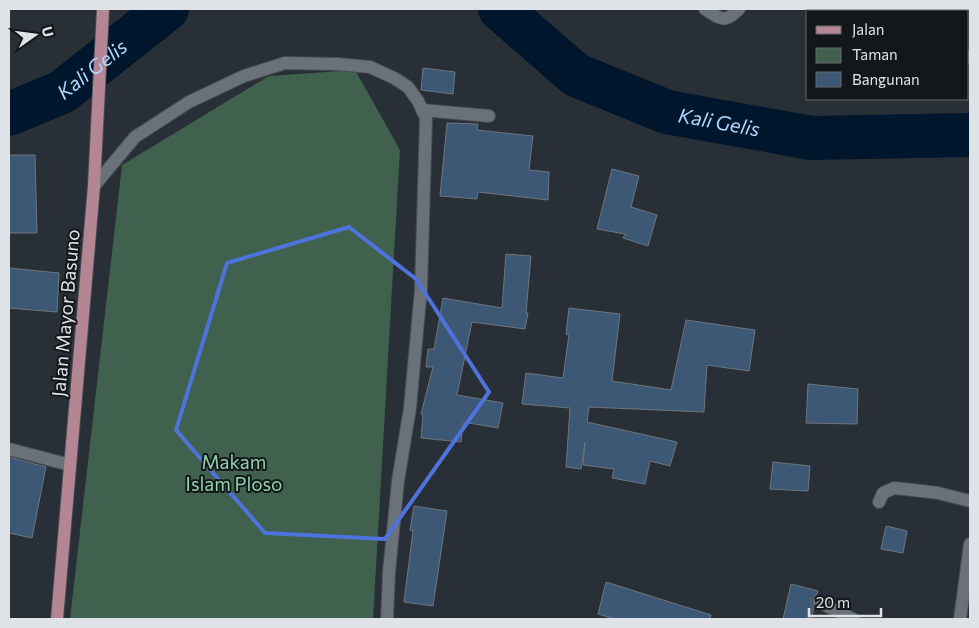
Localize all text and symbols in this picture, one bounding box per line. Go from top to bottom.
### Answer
north arrow [10,10,60,60]
legend [806,10,969,100]
text: Jalan [852,20,884,38]
text: U [39,25,58,39]
water label: Kali Gelis [52,34,131,104]
text: Taman [852,45,898,63]
text: Bangunan [852,70,920,88]
water label: Kali Gelis [677,102,762,141]
street label: Jalan Mayor Basuno [46,228,84,398]
park label: Makam Islam Ploso [186,450,282,495]
scale bar [809,586,882,618]
text: 20 m [816,593,850,611]

